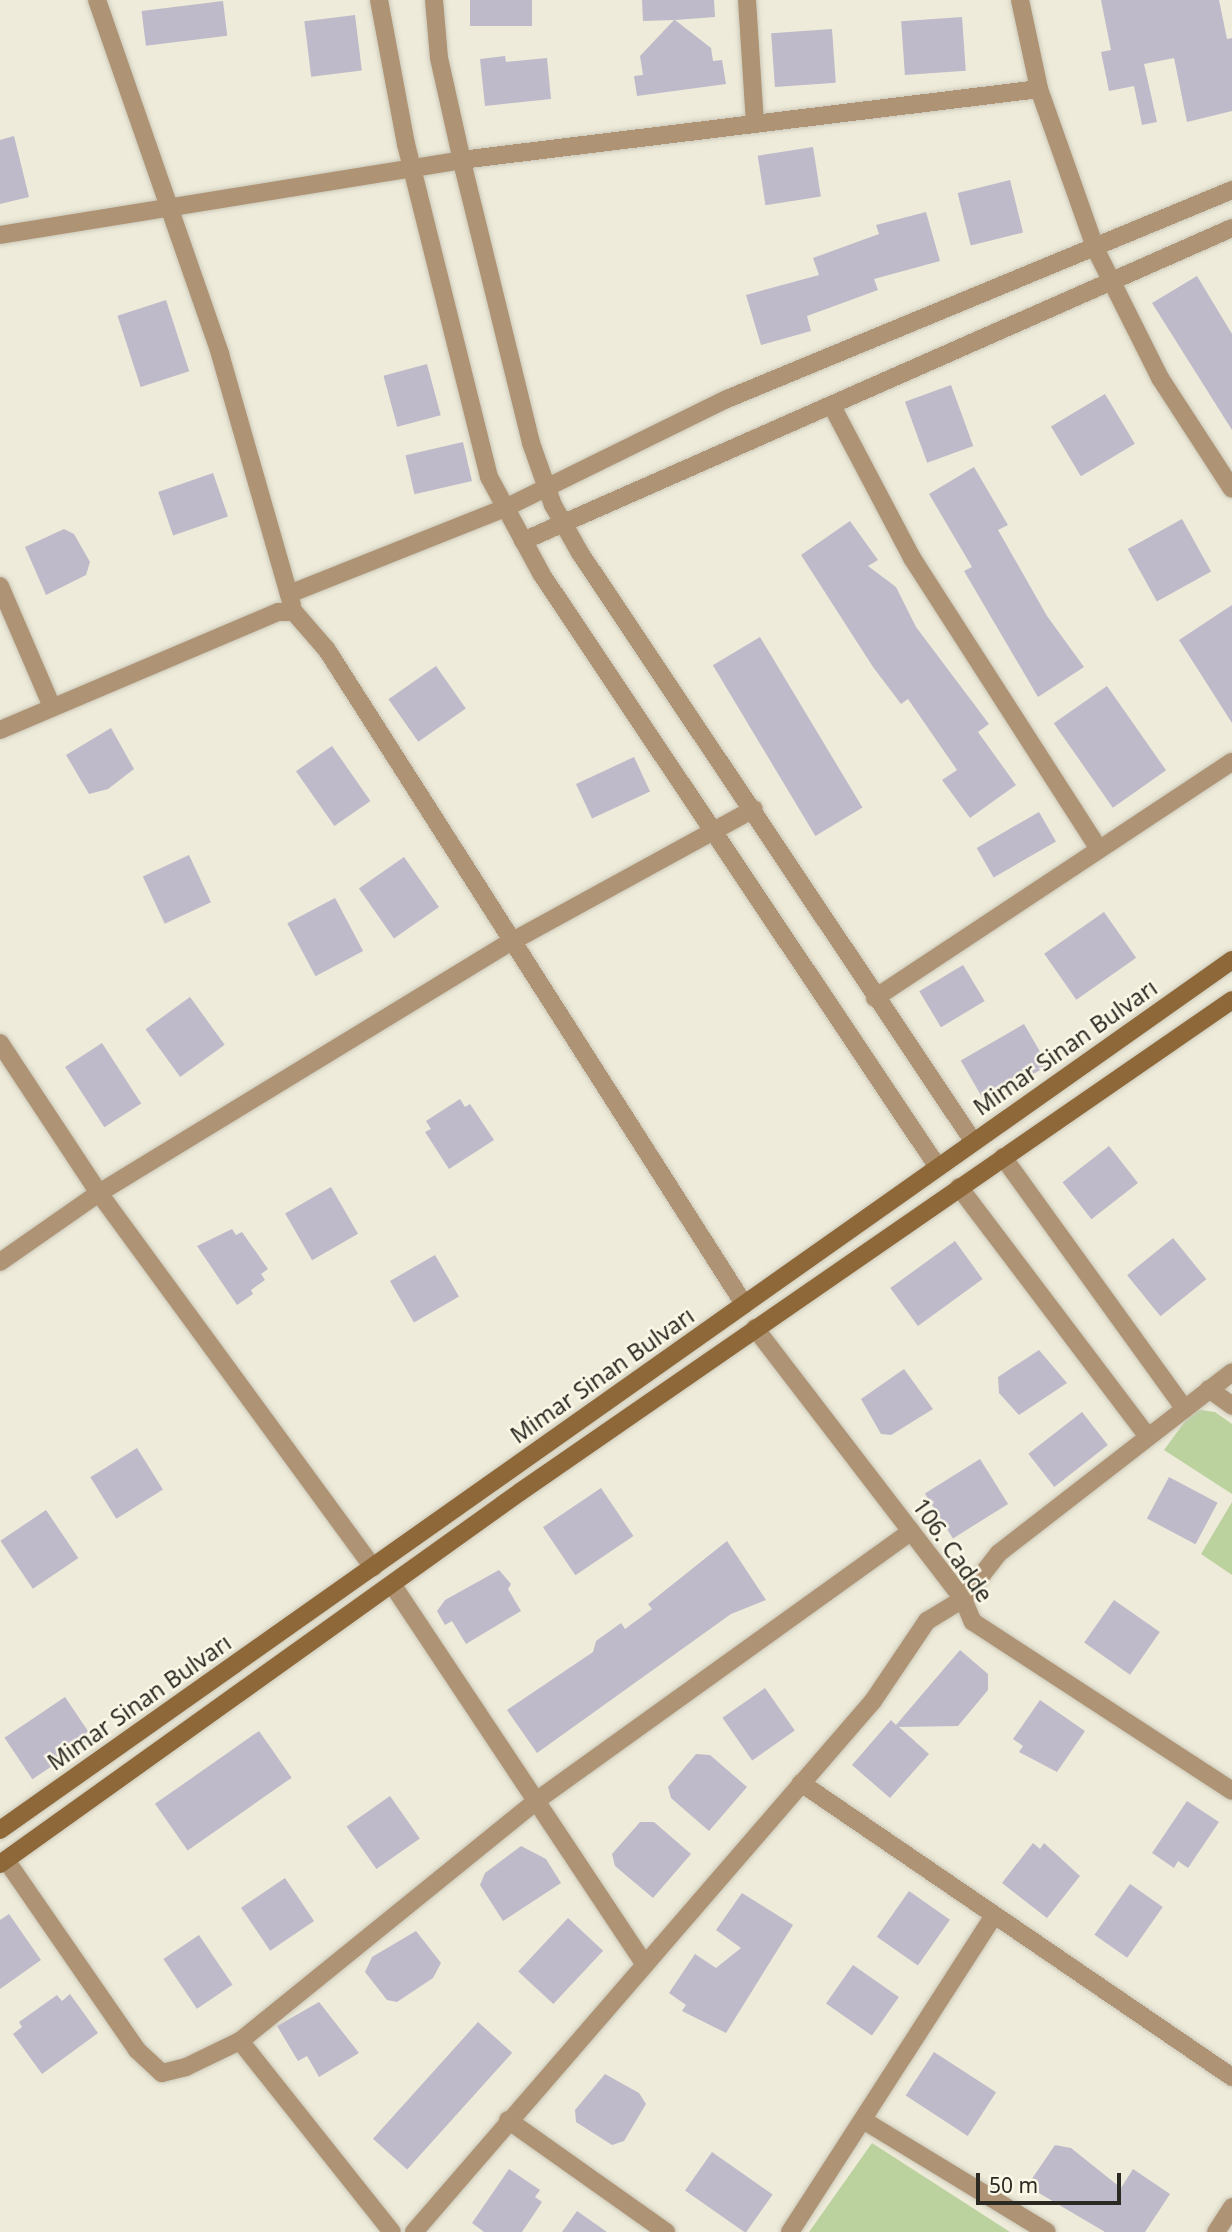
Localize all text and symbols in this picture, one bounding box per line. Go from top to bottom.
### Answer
street label: Mimar Sinan Bulvarı [968,973,1162,1121]
street label: Mimar Sinan Bulvarı [505,1301,699,1449]
street label: 106. Cadde [907,1493,999,1607]
street label: Mimar Sinan Bulvarı [42,1628,236,1776]
scale bar [980,2158,1125,2202]
text: 50 m [989,2171,1038,2199]

